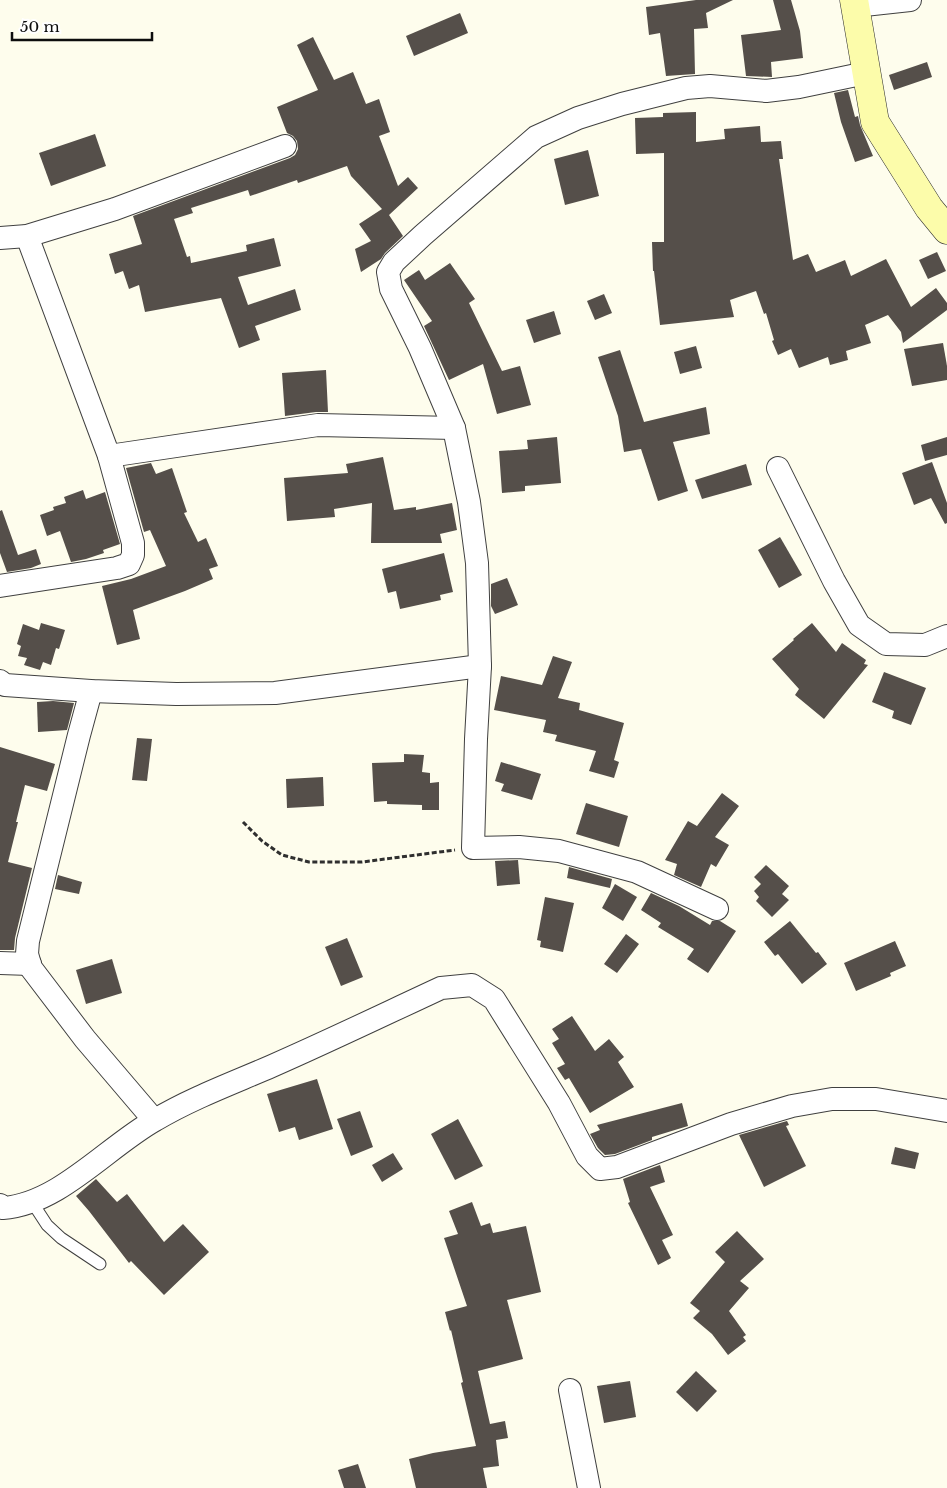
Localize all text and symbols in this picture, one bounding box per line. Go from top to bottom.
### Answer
scale bar [12,10,152,42]
text: 50 m [20,17,60,36]

